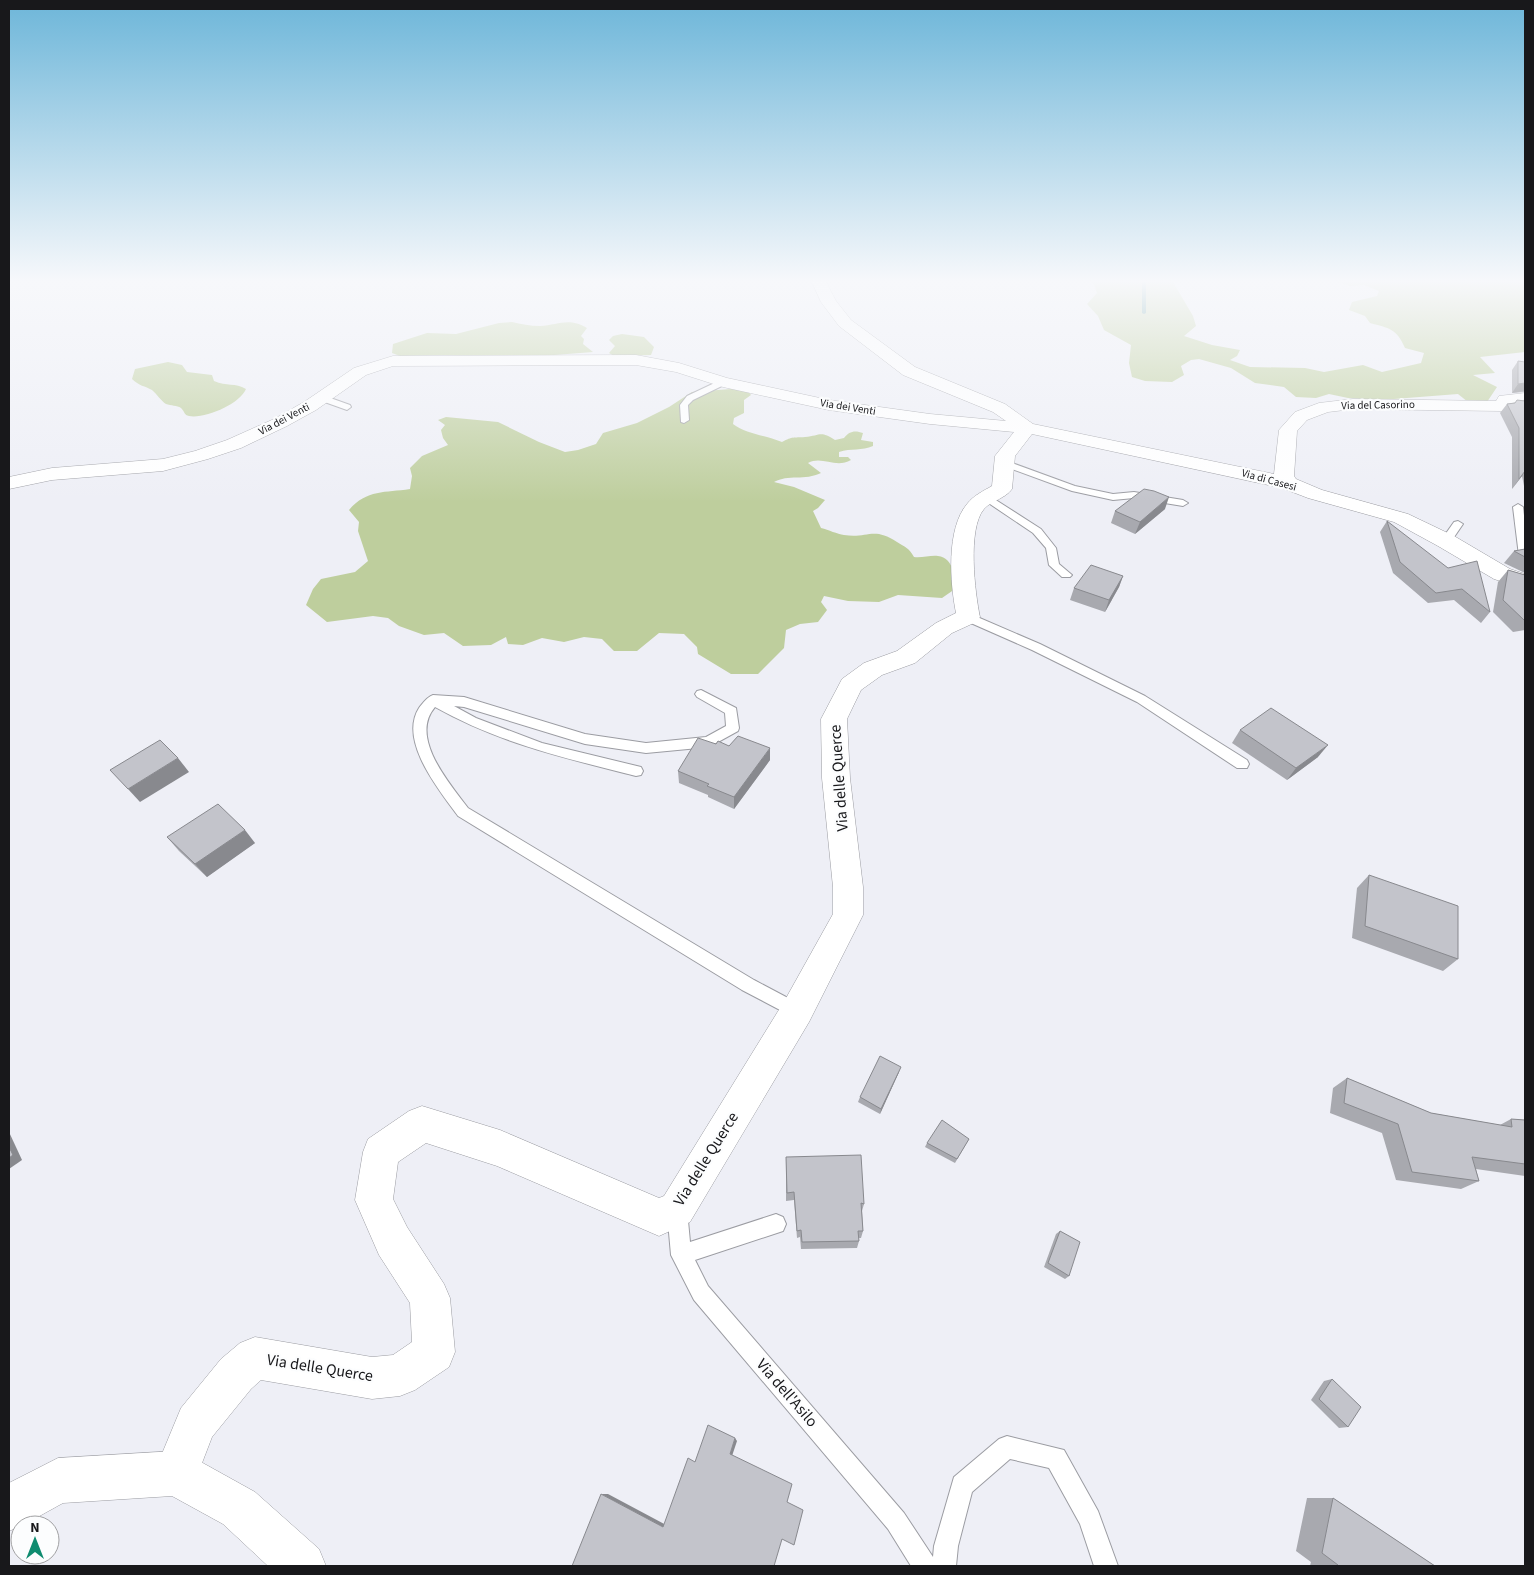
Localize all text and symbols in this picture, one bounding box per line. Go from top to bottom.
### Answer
street label: Via dei Venti [819,395,877,419]
street label: Via del Casorino [1341,397,1415,413]
street label: Via dei Venti [256,399,312,439]
street label: Via di Casesi [1240,465,1298,495]
street label: Via delle Querce [824,724,854,832]
street label: Via delle Querce [668,1108,744,1210]
street label: Via delle Querce [265,1349,375,1387]
street label: Via dell'Asilo [751,1354,823,1432]
north arrow [10,1515,60,1565]
text: N [30,1518,40,1538]

